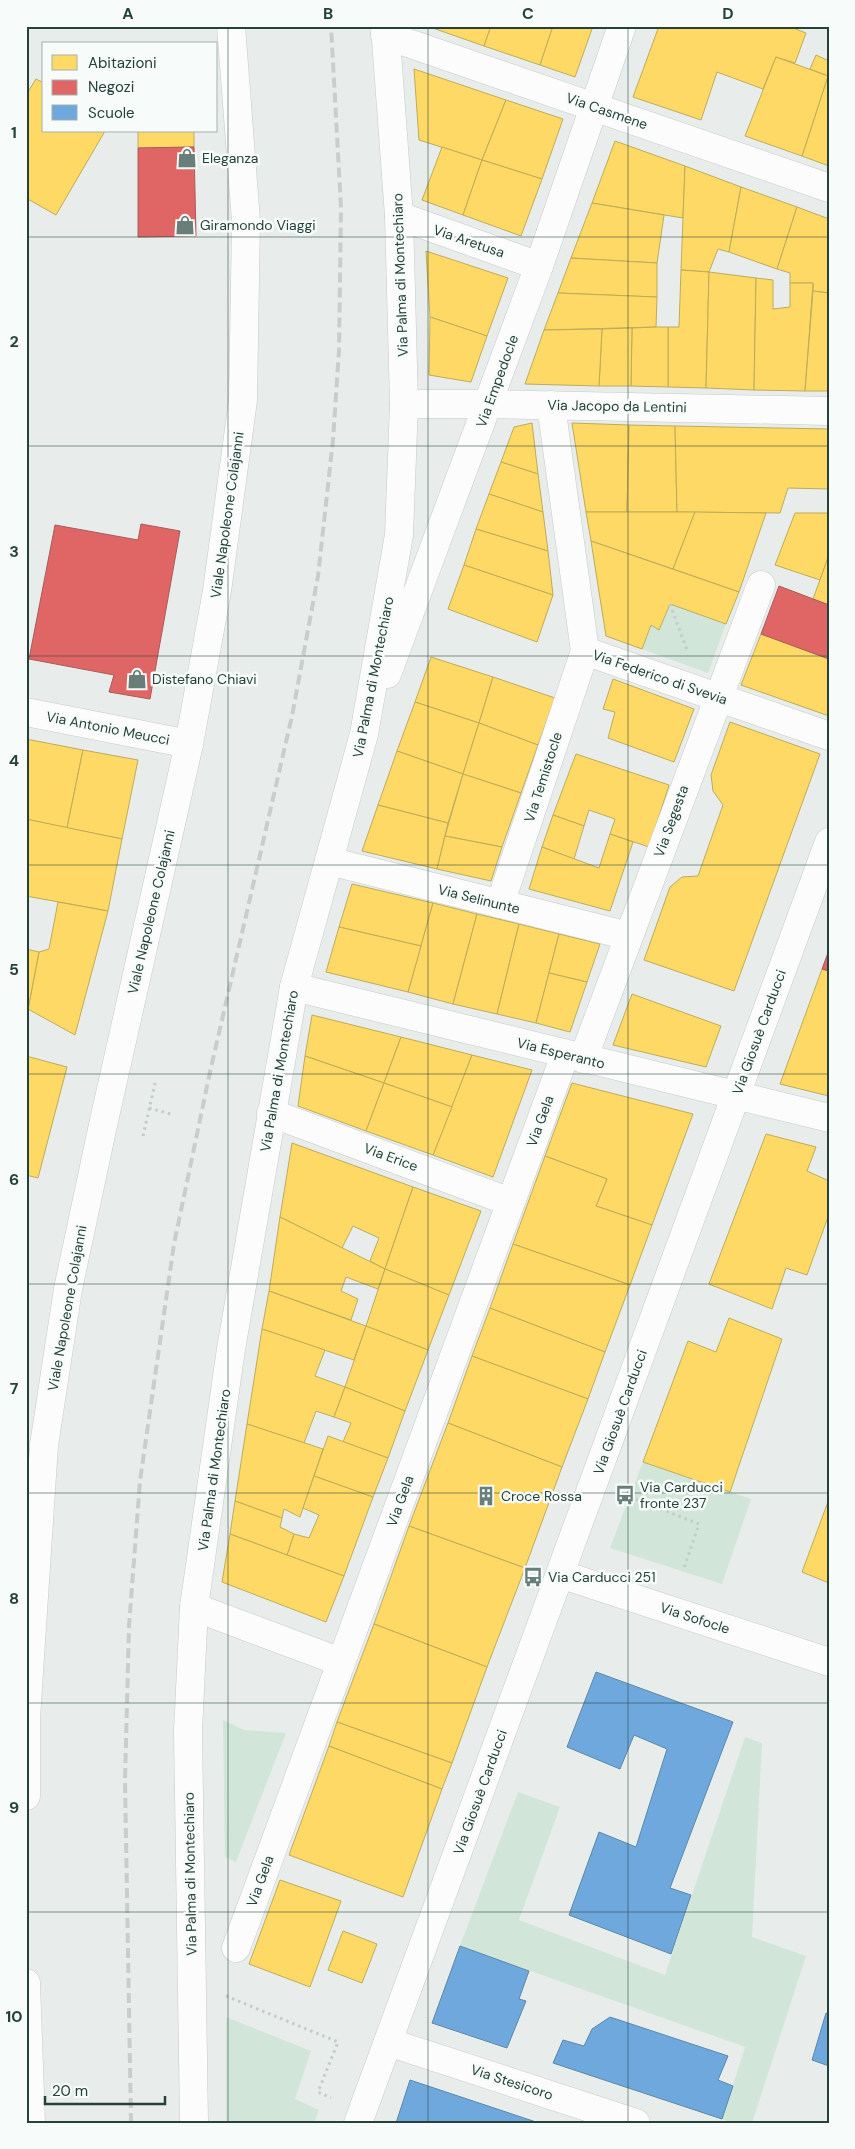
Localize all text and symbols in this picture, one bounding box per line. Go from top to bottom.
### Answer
text: A [122,3,134,24]
text: B [323,3,333,24]
text: C [522,3,534,24]
text: D [722,3,734,24]
legend [42,42,218,132]
text: Abitazioni [88,53,157,73]
text: Negozi [88,77,134,97]
street label: Via Casmene [564,89,650,133]
text: Scuole [88,103,135,123]
text: 1 [11,122,17,143]
shop icon: Eleganza [176,147,198,169]
place label: Eleganza [202,149,258,167]
street label: Via Palma di Montechiaro [388,193,412,357]
shop icon: Giramondo Viaggi [174,214,196,236]
place label: Giramondo Viaggi [200,216,316,234]
street label: Via Aretusa [431,220,507,262]
text: 2 [9,331,19,352]
street label: Via Empedocle [472,332,522,430]
street label: Via Jacopo da Lentini [547,396,687,416]
street label: Viale Napoleone Colajanni [206,431,248,599]
text: 3 [9,541,19,562]
street label: Via Palma di Montechiaro [349,595,397,759]
street label: Via Federico di Svevia [590,645,730,709]
shop icon: Distefano Chiavi [126,668,148,690]
place label: Distefano Chiavi [152,670,257,688]
street label: Via Antonio Meucci [45,707,171,749]
street label: Via Temistocle [520,730,566,824]
text: 4 [9,750,19,771]
street label: Via Segesta [650,782,692,860]
street label: Viale Napoleone Colajanni [123,828,179,996]
street label: Via Selinunte [436,880,522,918]
text: 5 [9,959,19,980]
street label: Via Giosuè Carducci [728,967,790,1097]
street label: Via Palma di Montechiaro [256,989,302,1153]
street label: Via Esperanto [515,1033,607,1073]
street label: Via Gela [522,1093,558,1149]
street label: Via Erice [361,1139,421,1175]
text: 6 [9,1169,19,1190]
street label: Viale Napoleone Colajanni [44,1224,90,1392]
street label: Via Giosuè Carducci [589,1347,651,1477]
text: 7 [10,1378,19,1399]
street label: Via Palma di Montechiaro [194,1388,234,1552]
street label: Via Gela [382,1473,418,1529]
place label: Via Carducci fronte 237 [640,1478,723,1512]
bus stop icon: Via Carducci fronte 237 [614,1484,636,1506]
building icon: Croce Rossa [475,1485,497,1507]
place label: Croce Rossa [501,1487,582,1505]
bus stop icon: Via Carducci 251 [522,1566,544,1588]
place label: Via Carducci 251 [548,1568,656,1586]
text: 8 [9,1588,19,1609]
street label: Via Sofocle [658,1598,732,1638]
street label: Via Giosuè Carducci [449,1727,511,1857]
street label: Via Palma di Montechiaro [180,1792,200,1956]
text: 9 [9,1797,19,1818]
street label: Via Gela [242,1853,278,1909]
text: 10 [5,2006,23,2027]
street label: Via Stesicoro [469,2060,555,2104]
scale bar [45,2074,165,2106]
text: 20 m [52,2081,88,2101]

